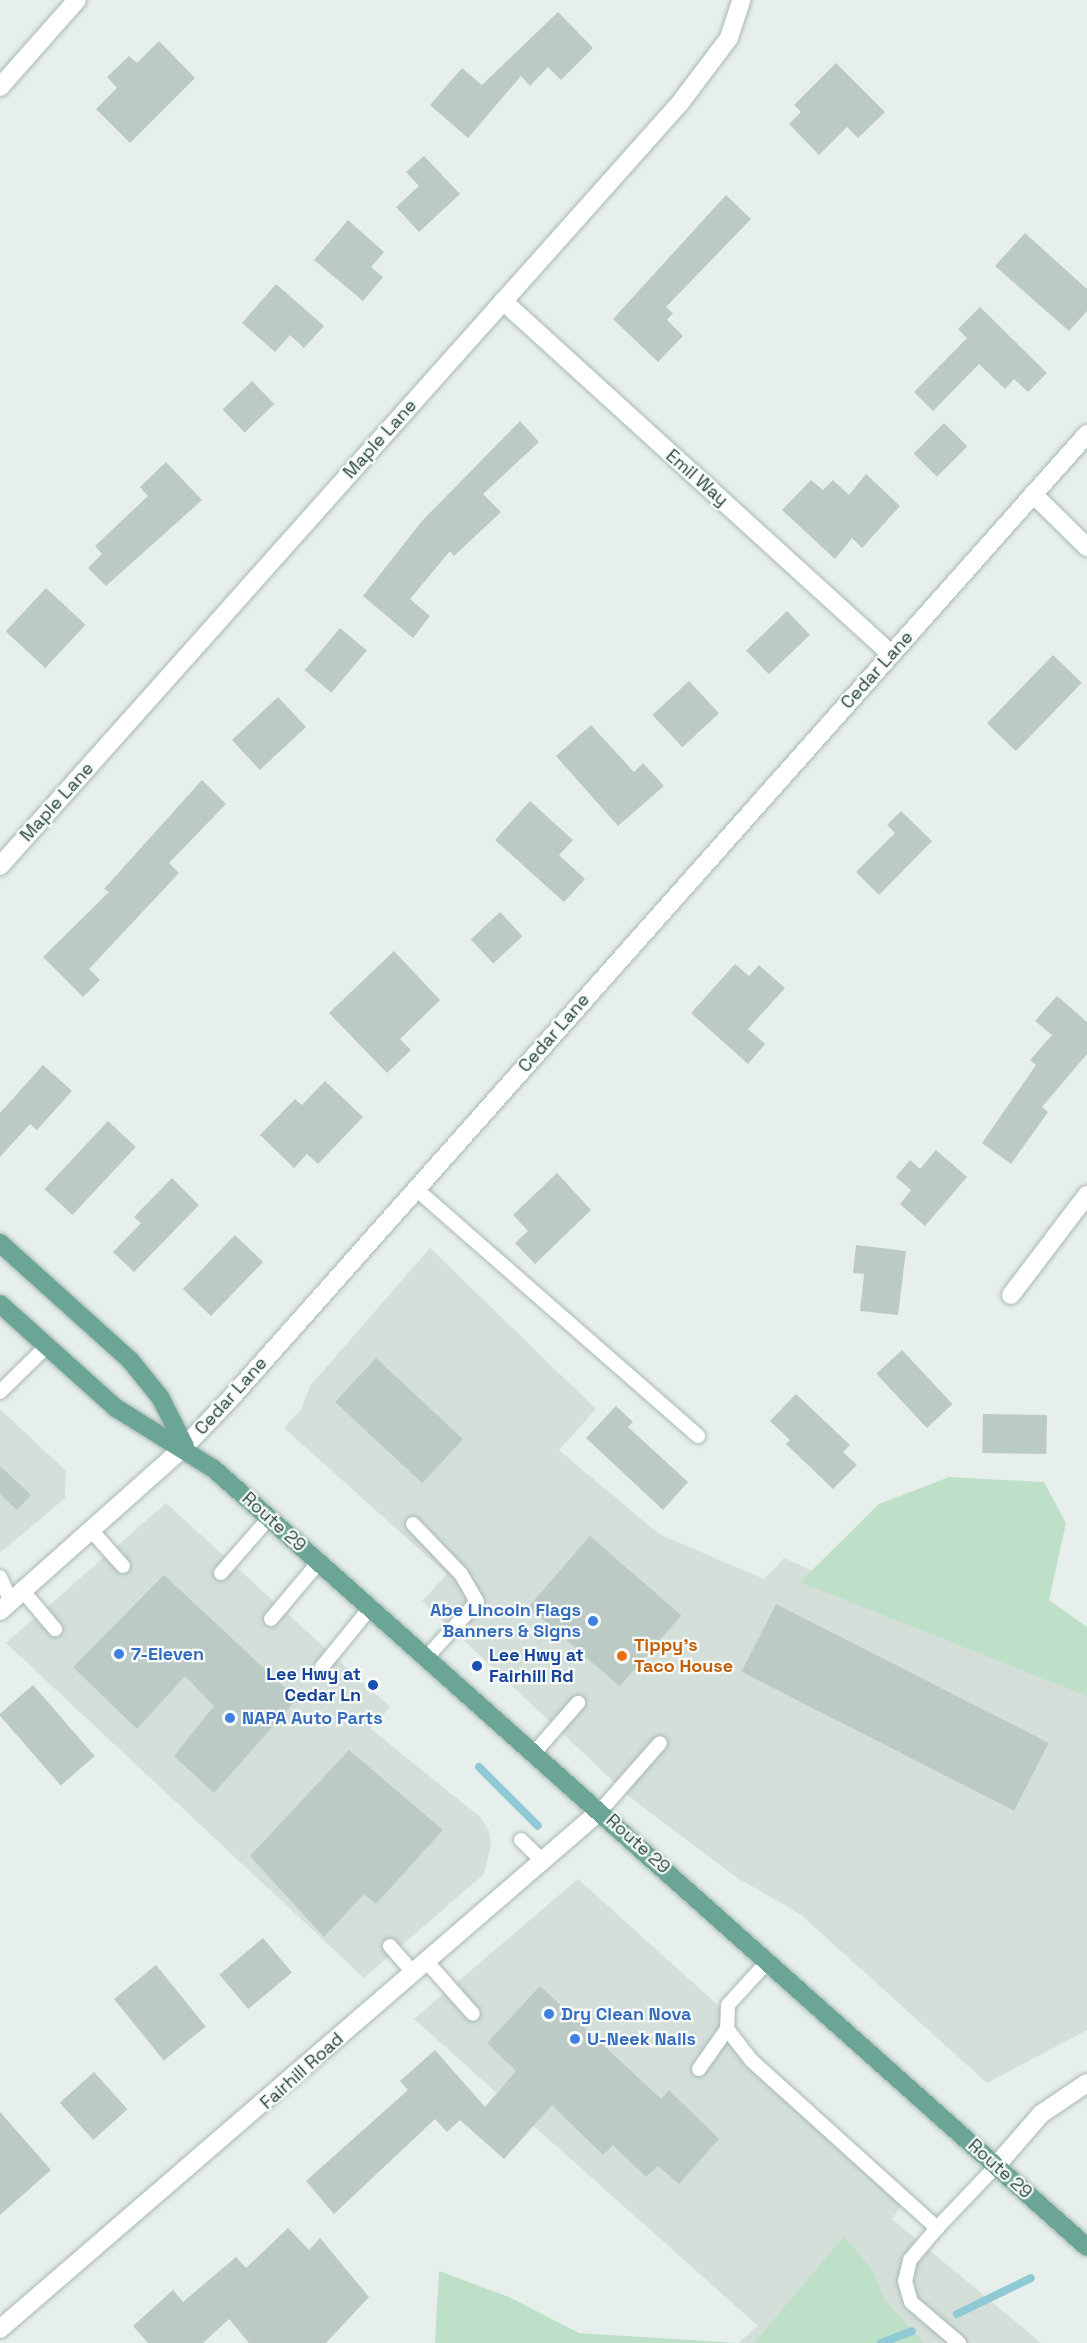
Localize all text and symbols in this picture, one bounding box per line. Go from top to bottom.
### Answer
street label: Maple Lane [339,395,421,483]
street label: Emil Way [661,445,733,511]
street label: Cedar Lane [836,627,918,713]
street label: Maple Lane [16,758,98,846]
street label: Cedar Lane [514,989,594,1077]
street label: Cedar Lane [190,1353,272,1439]
street label: Route 29 [238,1488,310,1556]
place label: Abe Lincoln Flags Banners & Signs [430,1600,581,1642]
marker: Abe Lincoln Flags Banners & Signs [586,1614,600,1628]
place label: Tippy's Taco House [634,1635,733,1678]
place label: 7-Eleven [131,1643,204,1665]
place label: Lee Hwy at Fairhill Rd [489,1645,584,1688]
marker: 7-Eleven [112,1647,126,1661]
marker: Tippy's Taco House [615,1649,629,1663]
marker: Lee Hwy at Fairhill Rd [470,1659,484,1673]
place label: Lee Hwy at Cedar Ln [266,1664,361,1706]
marker: Lee Hwy at Cedar Ln [366,1678,380,1692]
place label: NAPA Auto Parts [242,1707,383,1729]
marker: NAPA Auto Parts [223,1711,237,1725]
street label: Route 29 [602,1810,674,1878]
place label: Dry Clean Nova [561,2003,691,2025]
marker: Dry Clean Nova [542,2007,556,2021]
street label: Fairhill Road [256,2028,348,2114]
place label: U-Neek Nails [587,2028,696,2050]
marker: U-Neek Nails [568,2032,582,2046]
street label: Route 29 [964,2135,1036,2203]

